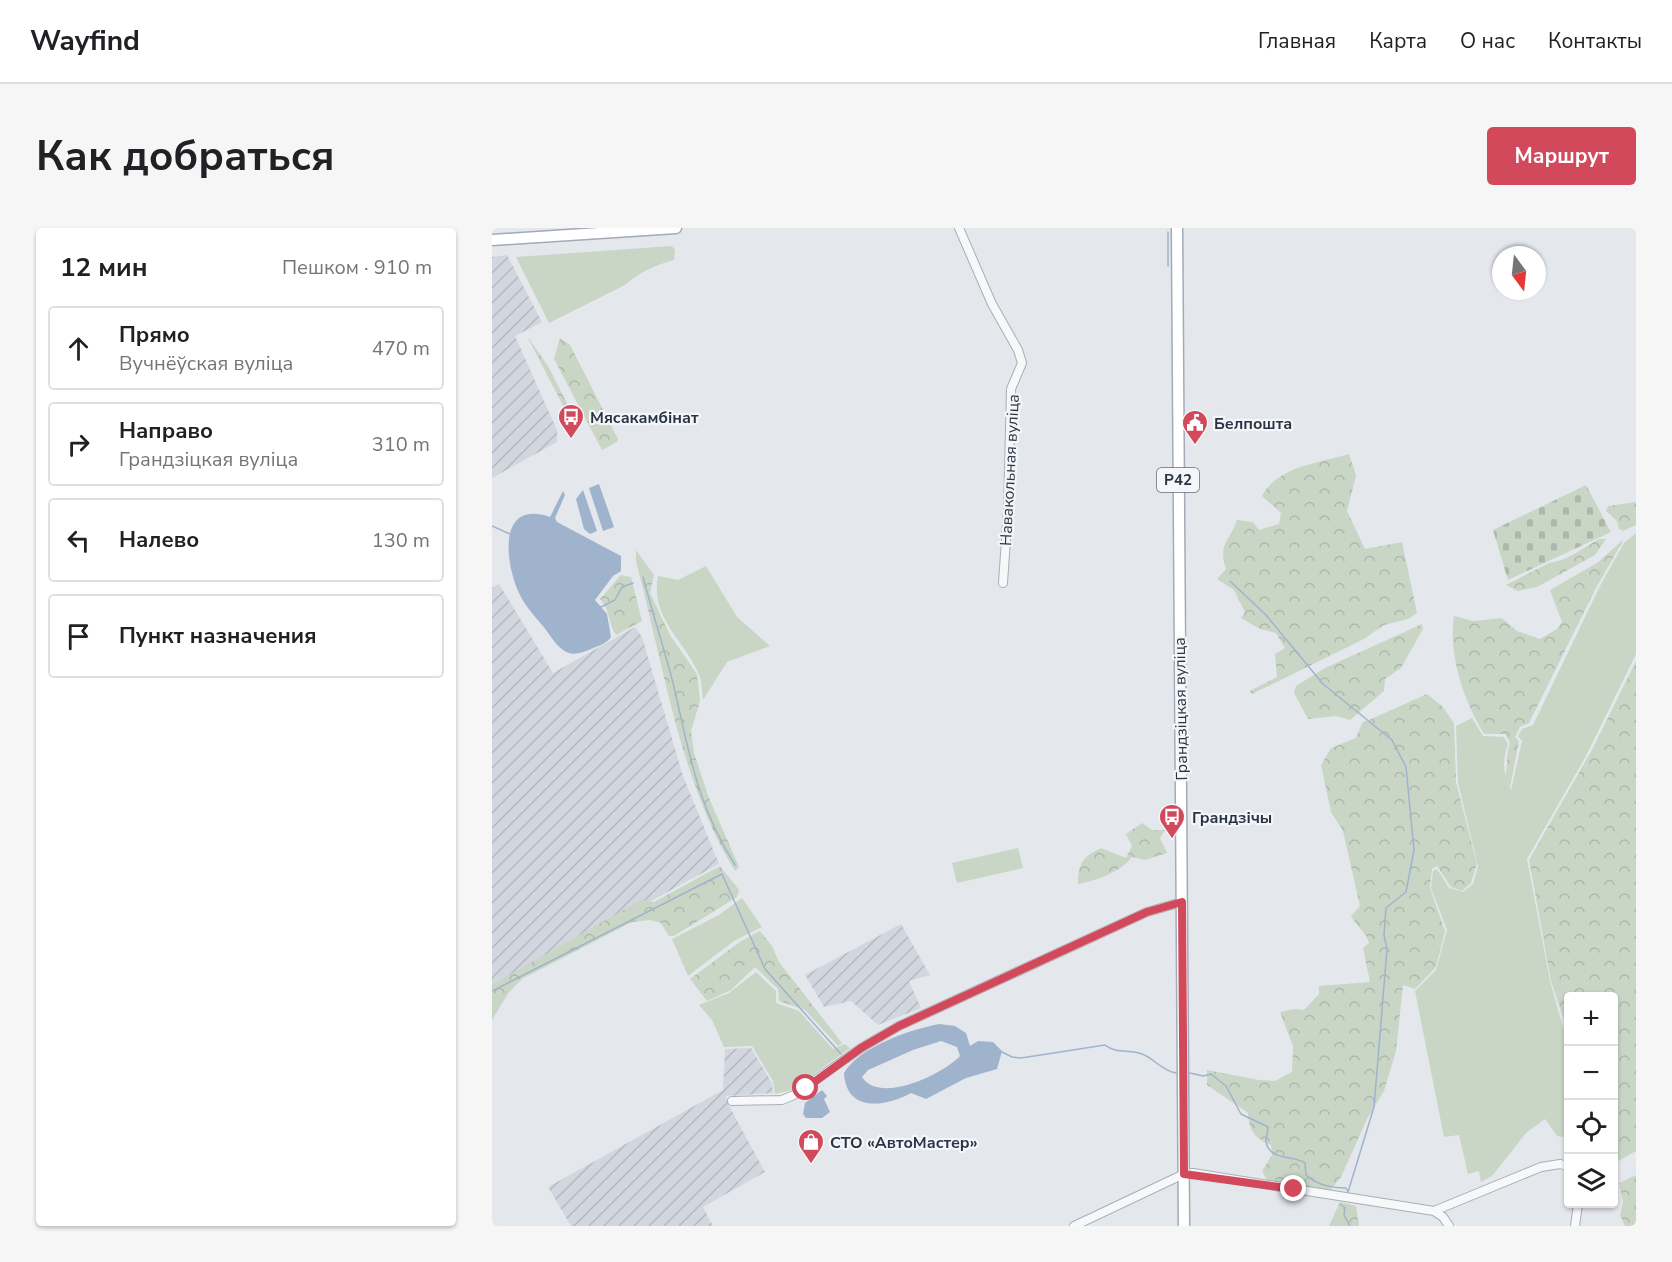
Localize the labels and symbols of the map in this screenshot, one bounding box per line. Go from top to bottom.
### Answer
north arrow [1492,246,1546,300]
street label: Навакольная вуліца [995,394,1025,546]
bus stop icon: Мясакамбінат [556,402,586,440]
place label: Мясакамбінат [590,407,699,429]
public building icon: Белпошта [1180,408,1210,446]
place label: Белпошта [1214,413,1292,435]
road number: Р42 [1157,468,1199,492]
street label: Грандзіцкая вуліца [1169,637,1193,781]
bus stop icon: Грандзічы [1157,802,1187,840]
place label: Грандзічы [1192,807,1272,829]
route start [792,1074,818,1100]
shop icon: СТО «АвтоМастер» [796,1127,826,1165]
place label: СТО «АвтоМастер» [830,1132,978,1154]
route end [1280,1175,1306,1201]

